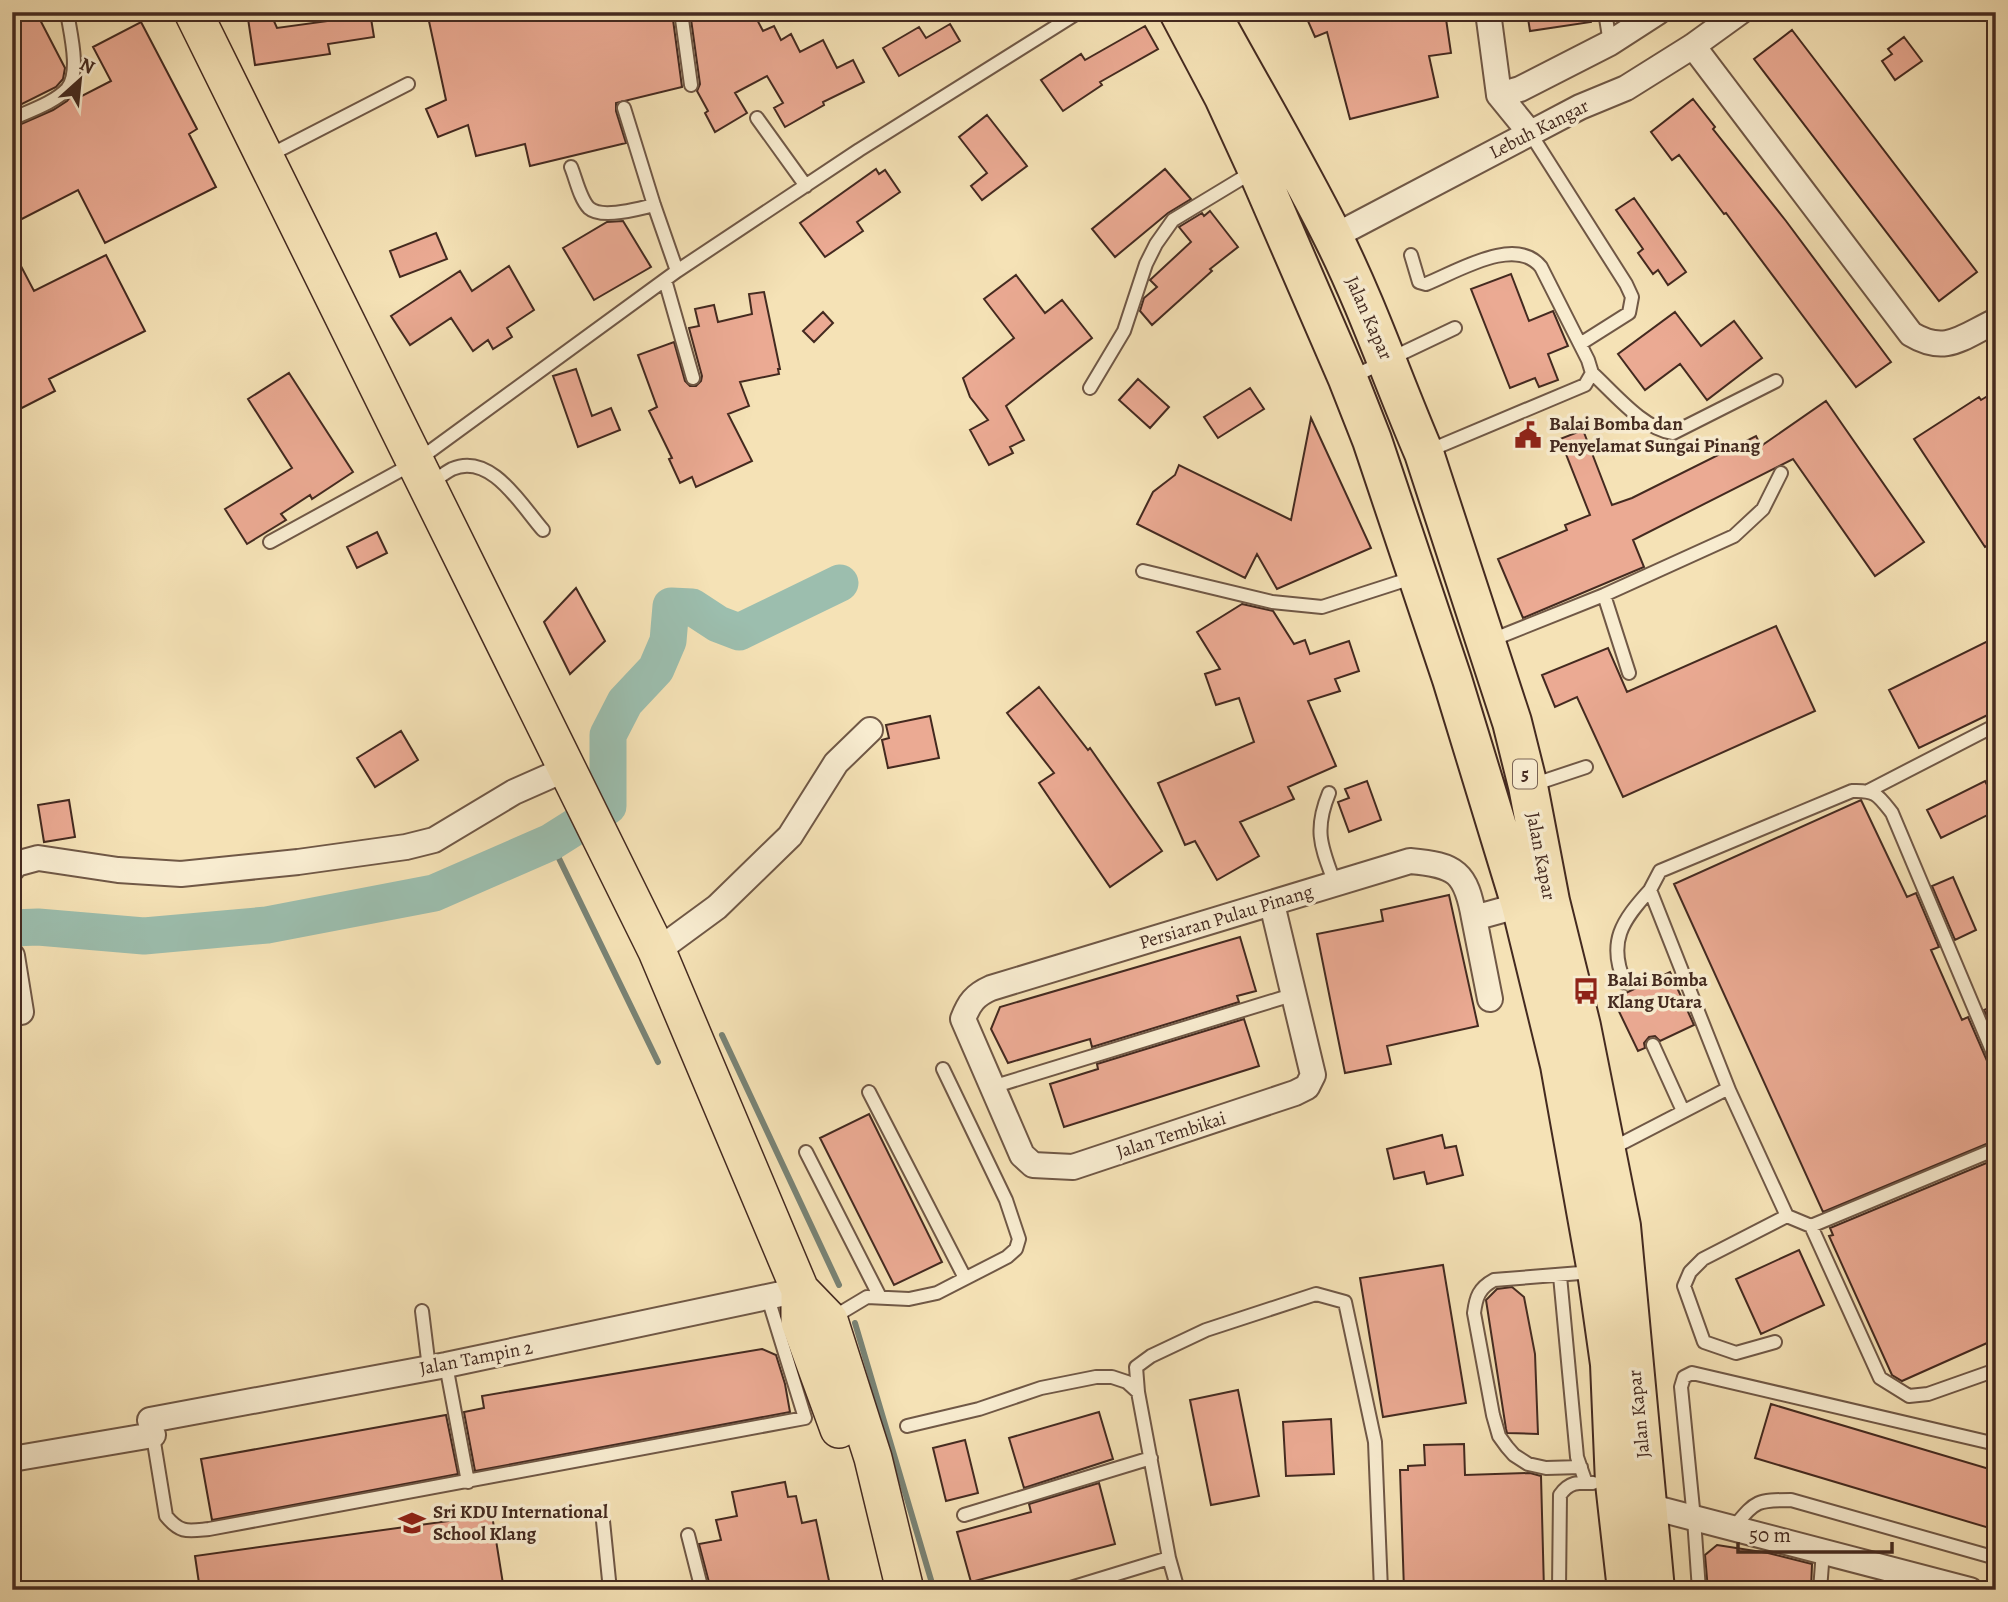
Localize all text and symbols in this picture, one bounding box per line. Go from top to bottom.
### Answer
north arrow [46,46,116,116]
text: N [75,51,99,81]
street label: Lebuh Kangar [1485,93,1593,165]
street label: Jalan Kapar [1339,272,1399,364]
place label: Balai Bomba dan Penyelamat Sungai Pinang [1549,411,1760,459]
public building icon: Balai Bomba dan Penyelamat Sungai Pinang [1513,420,1543,450]
road number: 5 [1513,760,1537,788]
street label: Jalan Kapar [1520,810,1562,902]
street label: Persiaran Pulau Pinang [1136,878,1317,956]
place label: Balai Bomba Klang Utara [1607,967,1708,1015]
bus stop icon: Balai Bomba Klang Utara [1571,976,1601,1006]
street label: Jalan Tembikai [1113,1105,1229,1165]
street label: Jalan Tampin 2 [417,1334,535,1382]
street label: Jalan Kapar [1621,1368,1657,1460]
place label: Sri KDU International School Klang [433,1499,608,1547]
school or university icon: Sri KDU International School Klang [397,1508,427,1538]
scale bar [1738,1511,1892,1555]
text: 50 m [1749,1521,1791,1549]

